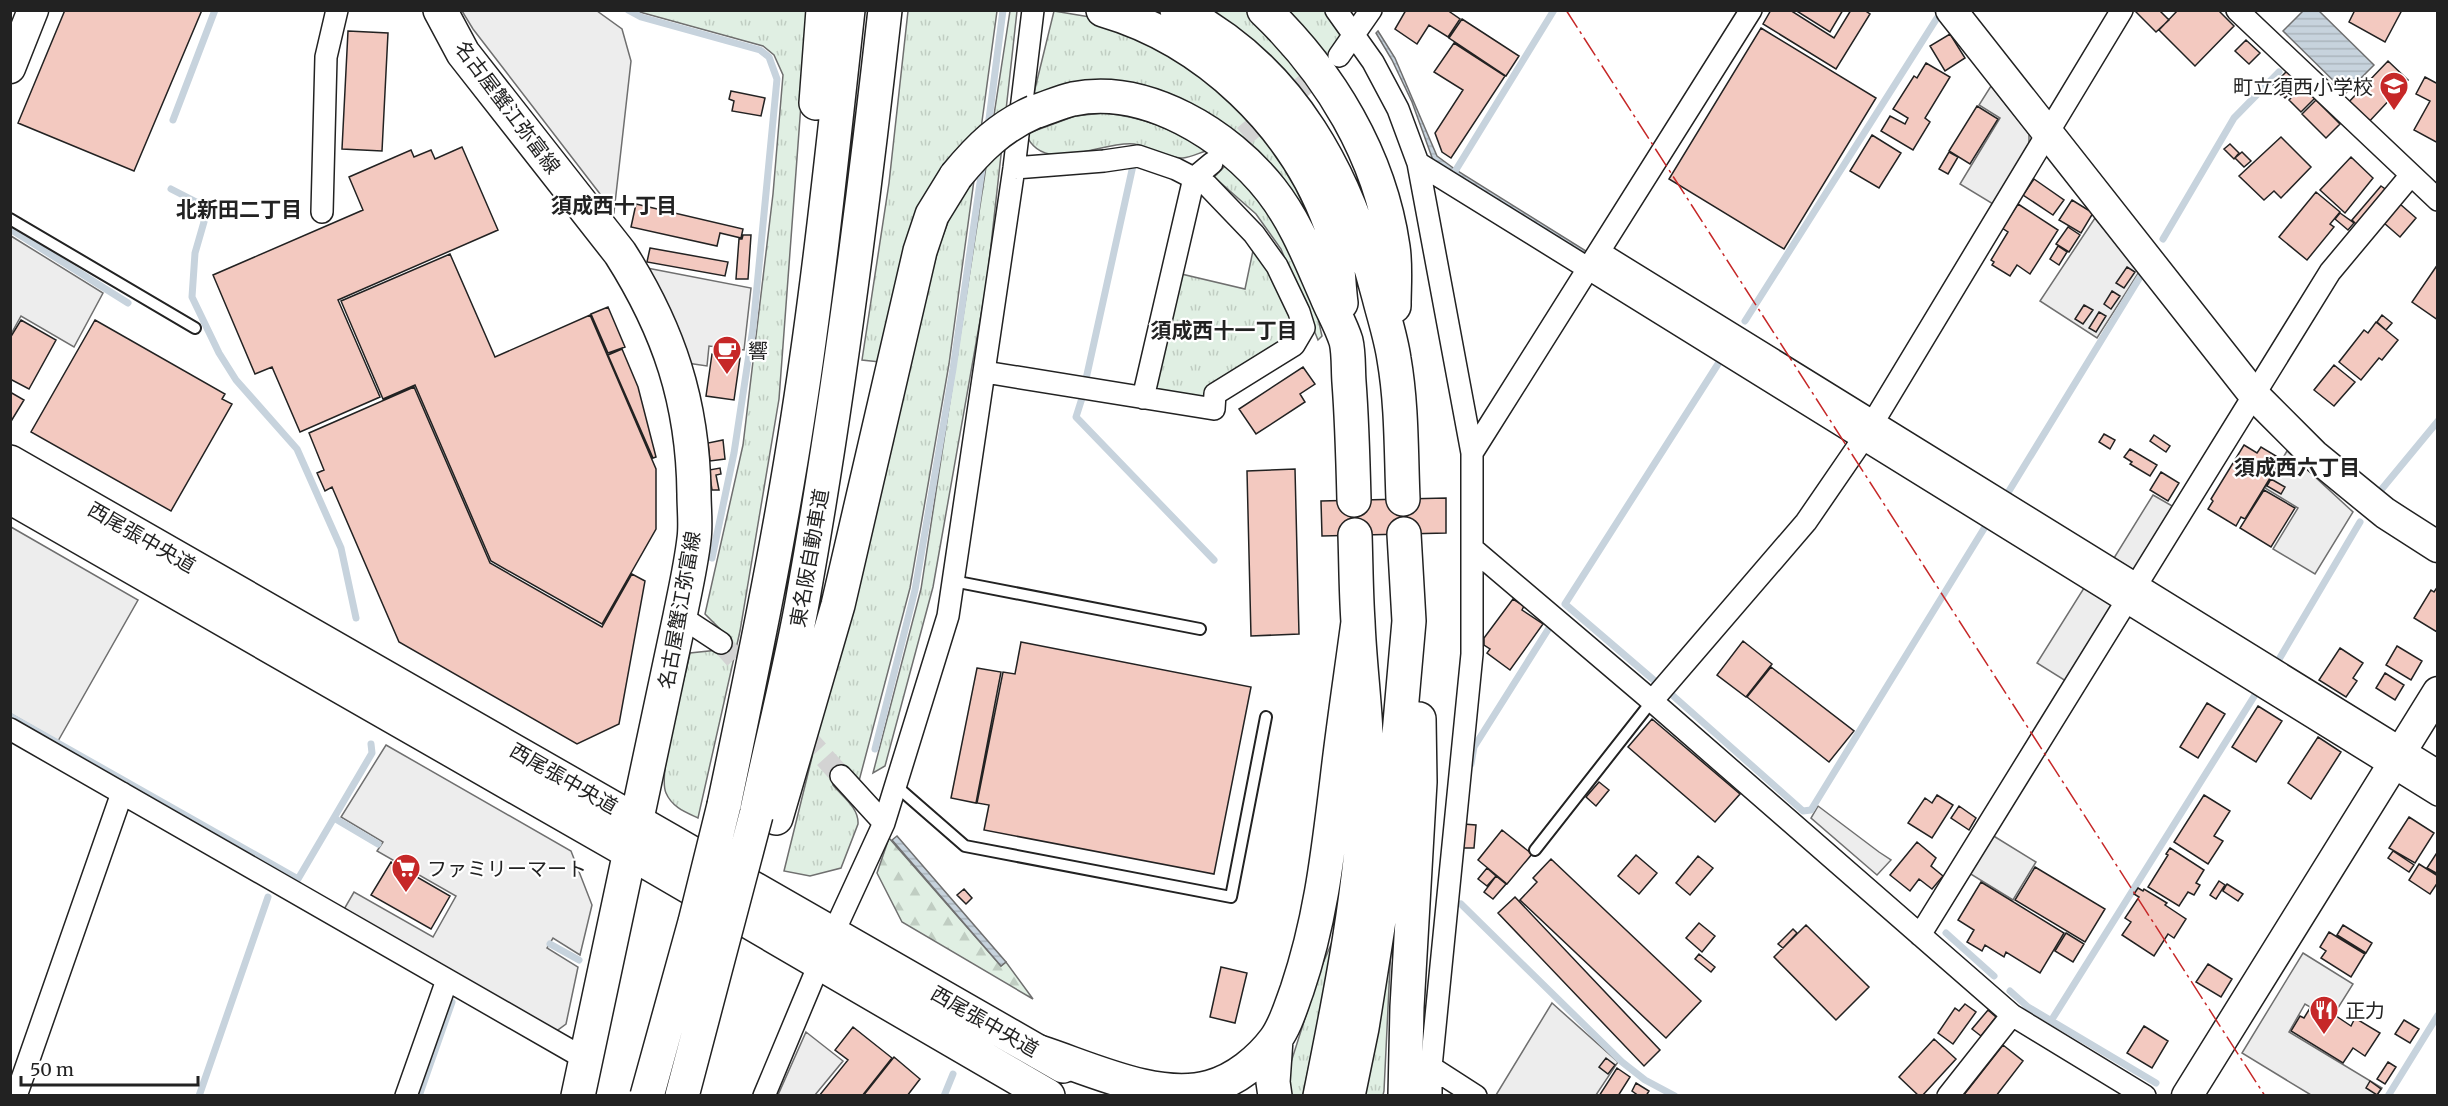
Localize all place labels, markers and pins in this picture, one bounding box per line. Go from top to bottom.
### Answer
school or university icon: 町立須西小学校 [2378,70,2410,112]
place label: 町立須西小学校 [2233,74,2373,99]
cafe icon: 響 [711,334,743,376]
place label: 響 [748,338,768,363]
supermarket icon: ファミリーマート [390,852,422,894]
place label: ファミリーマート [427,856,587,881]
restaurant icon: 正力 [2308,994,2340,1036]
place label: 正力 [2345,998,2385,1023]

